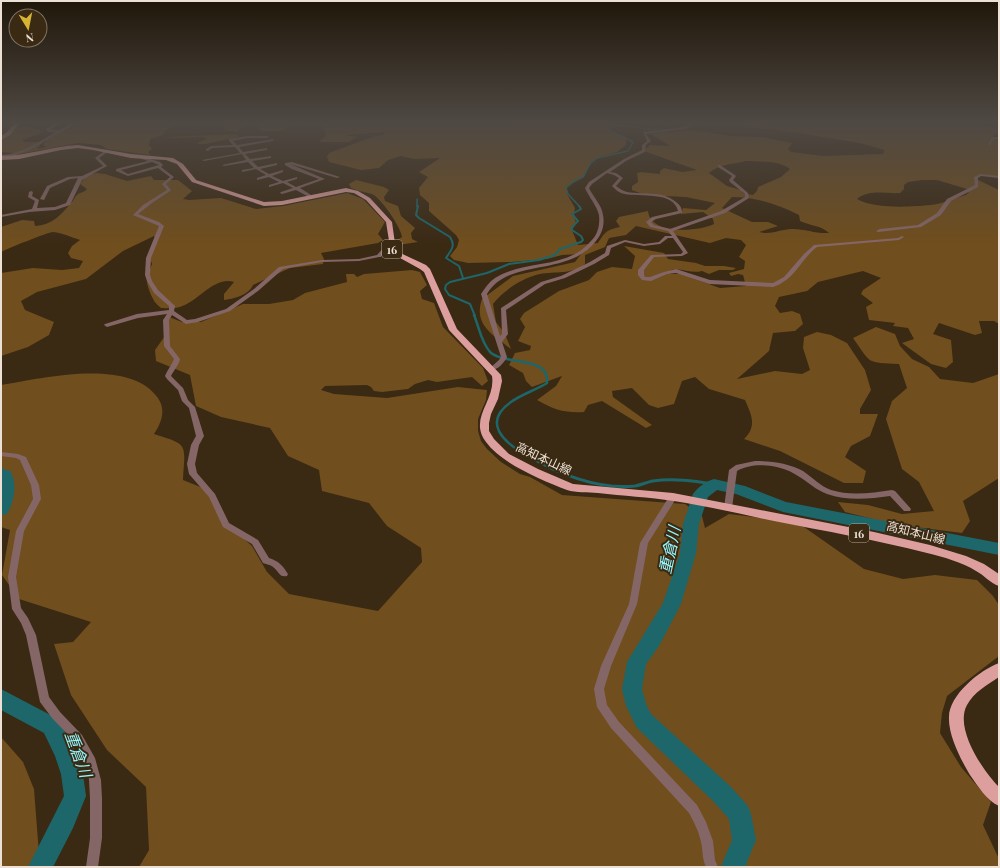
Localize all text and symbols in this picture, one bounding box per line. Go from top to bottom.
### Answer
north arrow [8,8,48,48]
text: N [25,30,35,46]
road number: 16 [382,240,402,258]
street label: 高知本山線 [513,438,575,478]
street label: 高知本山線 [885,517,947,547]
water label: 重倉川 [654,522,685,576]
road number: 16 [849,524,869,542]
water label: 重倉川 [61,728,98,782]

